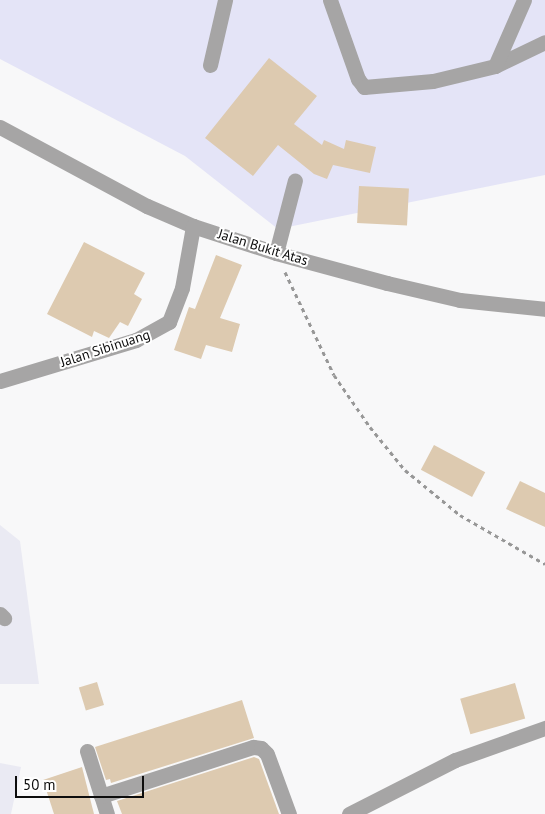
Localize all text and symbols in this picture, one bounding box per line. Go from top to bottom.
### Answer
street label: Jalan Bukit Atas [216,225,310,269]
street label: Jalan Sibinuang [58,326,152,370]
scale bar [18,766,146,798]
text: 50 m [23,775,56,794]

